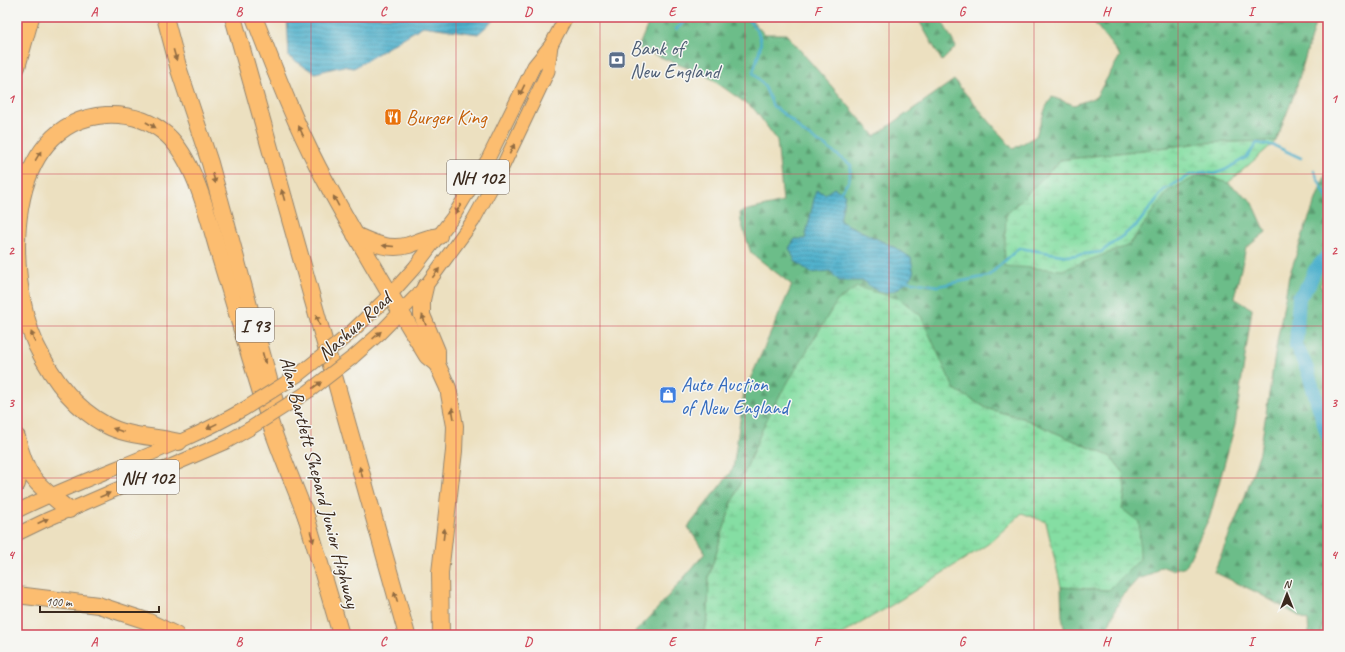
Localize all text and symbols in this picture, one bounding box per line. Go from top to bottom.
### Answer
text: A [91,4,99,20]
text: B [236,4,244,20]
text: C [380,4,388,20]
text: D [524,4,533,20]
text: E [669,4,678,20]
text: F [814,4,823,20]
text: G [959,4,967,20]
text: H [1102,4,1112,20]
text: I [1248,4,1257,20]
place label: Bank of New England [630,36,723,84]
one-way arrow [172,49,178,61]
bank icon: Bank of New England [607,50,627,70]
one-way arrow [519,84,525,95]
text: 1 [8,91,16,107]
text: 1 [1331,91,1339,107]
place label: Burger King [406,105,488,130]
restaurant icon: Burger King [383,107,403,127]
one-way arrow [145,121,157,128]
one-way arrow [298,126,304,137]
one-way arrow [509,143,515,155]
one-way arrow [34,151,42,161]
road number: NH 102 [447,160,509,194]
one-way arrow [212,172,218,185]
one-way arrow [280,189,286,201]
one-way arrow [333,195,340,207]
one-way arrow [454,204,462,214]
text: 2 [8,243,15,259]
one-way arrow [382,243,394,250]
text: 2 [1331,243,1338,259]
one-way arrow [432,267,440,278]
street label: Nashua Road [312,285,399,366]
road number: I 93 [236,308,274,342]
one-way arrow [420,313,426,325]
one-way arrow [315,314,321,326]
one-way arrow [30,331,36,343]
one-way arrow [372,331,383,340]
one-way arrow [261,352,267,364]
street label: Alan Bartlett Shepard Junior Highway [274,354,365,612]
place label: Auto Auction of New England [681,372,791,420]
one-way arrow [312,381,322,389]
shop icon: Auto Auction of New England [658,385,678,405]
text: 3 [8,395,15,411]
text: 3 [1331,395,1338,411]
one-way arrow [450,407,456,419]
one-way arrow [207,423,218,430]
one-way arrow [112,427,124,433]
road number: NH 102 [117,460,179,494]
one-way arrow [358,466,364,478]
one-way arrow [100,492,111,498]
one-way arrow [37,518,49,524]
one-way arrow [440,528,447,540]
one-way arrow [309,532,315,544]
text: 4 [8,547,16,563]
text: 4 [1331,547,1339,563]
north arrow [1267,574,1307,614]
text: N [1284,577,1293,591]
scale bar [40,588,159,614]
one-way arrow [393,591,399,603]
text: 100 m [46,594,73,610]
text: A [91,634,99,650]
text: B [236,634,244,650]
text: C [380,634,388,650]
text: D [524,634,533,650]
text: E [669,634,678,650]
text: F [814,634,823,650]
text: G [959,634,967,650]
text: H [1102,634,1112,650]
text: I [1248,634,1257,650]

